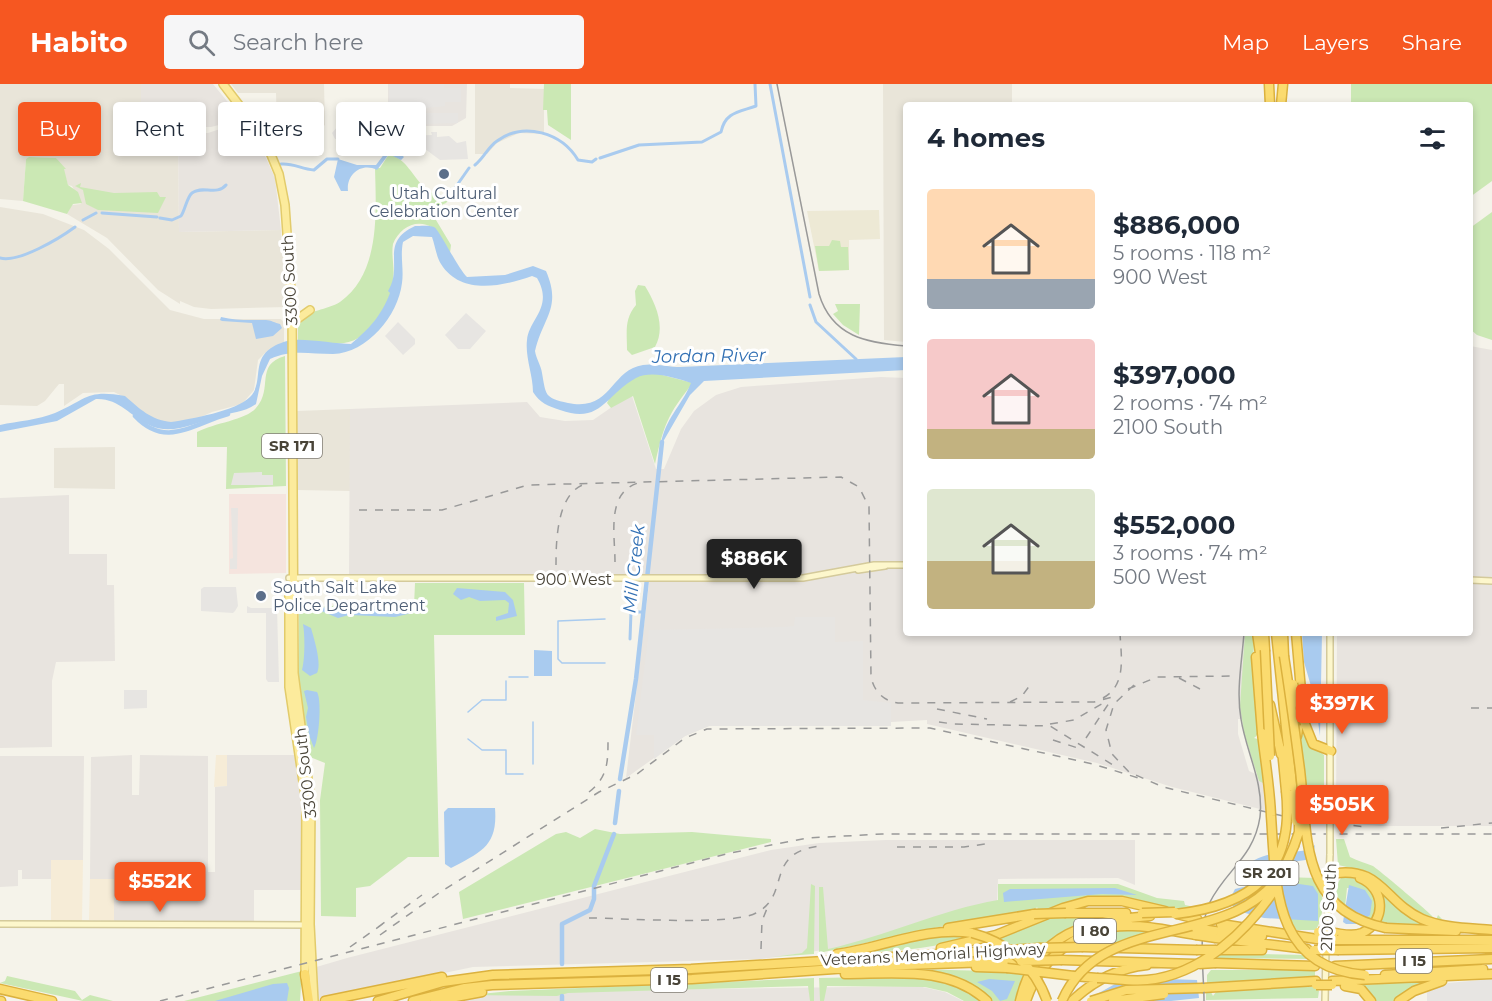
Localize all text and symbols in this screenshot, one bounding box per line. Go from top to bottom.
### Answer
search box [164,15,584,69]
text: Habito [30,25,128,59]
icon: search [185,26,218,59]
text: Search here [233,29,364,56]
text: Map [1222,30,1269,55]
text: Layers [1302,30,1369,55]
text: Share [1402,30,1462,55]
chip: Buy [18,102,101,156]
chip: Rent [113,102,206,156]
chip: Filters [218,102,324,156]
chip: New [336,102,426,156]
text: 4 homes [927,122,1045,154]
icon: filters [1416,122,1449,155]
marker: Utah Cultural Celebration Center [437,167,451,181]
place label: Utah Cultural Celebration Center [369,184,519,221]
text: $886,000 [1113,209,1240,241]
icon: home [975,213,1047,285]
street label: 3300 South [278,234,301,326]
text: 5 rooms · 118 m² [1113,241,1271,265]
text: 900 West [1113,265,1208,289]
water label: Jordan River [651,344,767,368]
text: $397,000 [1113,359,1236,391]
icon: home [975,363,1047,435]
text: 2 rooms · 74 m² [1113,391,1268,415]
text: 2100 South [1113,415,1223,439]
road number: SR 171 [262,434,322,458]
text: $552,000 [1113,509,1235,541]
icon: home [975,513,1047,585]
water label: Mill Creek [618,522,650,614]
pin: $886K [712,539,796,590]
text: 3 rooms · 74 m² [1113,541,1268,565]
text: $886K [721,546,787,570]
text: 500 West [1113,565,1207,589]
street label: 900 West [536,570,612,589]
place label: South Salt Lake Police Department [273,578,426,615]
marker: South Salt Lake Police Department [254,589,268,603]
pin: $397K [1300,684,1384,735]
text: $397K [1310,691,1374,715]
street label: 3300 South [291,726,320,819]
pin: $505K [1300,785,1384,836]
text: $505K [1310,792,1374,816]
road number: SR 201 [1236,861,1298,885]
pin: $552K [118,862,202,913]
street label: 2100 South [1317,862,1340,952]
text: $552K [129,869,191,893]
road number: I 80 [1074,919,1116,943]
street label: Veterans Memorial Highway [820,939,1046,970]
road number: I 15 [1396,949,1432,973]
road number: I 15 [651,968,687,992]

